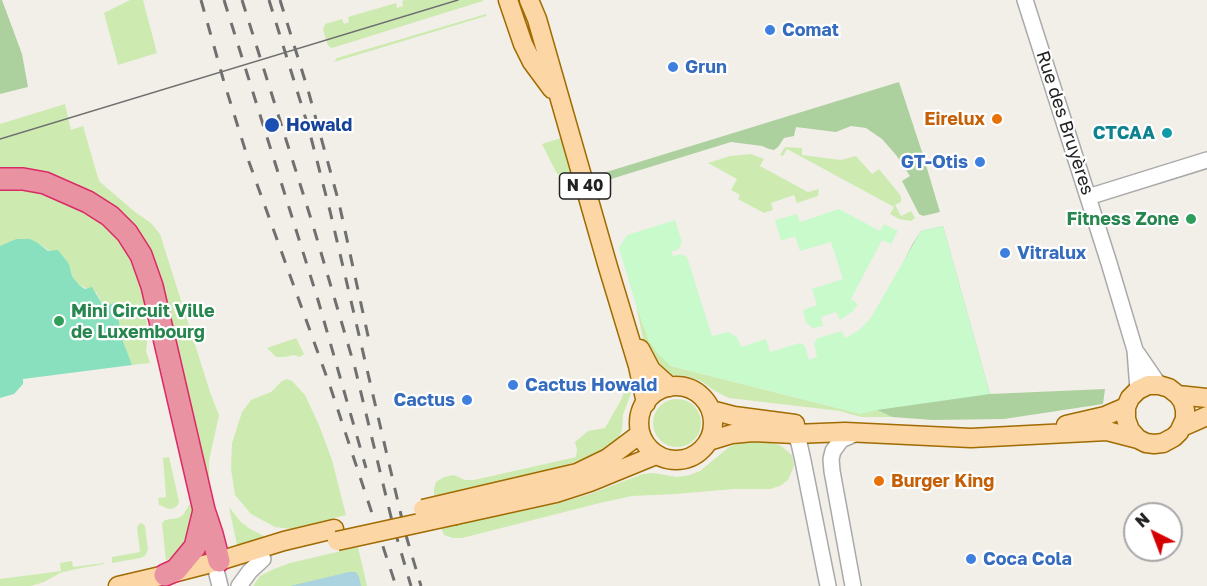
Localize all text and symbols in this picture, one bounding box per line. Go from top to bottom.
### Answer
place label: Comat [782,19,839,41]
marker: Comat [763,23,777,37]
street label: Rue des Bruyères [1032,48,1098,198]
place label: Grun [685,56,727,78]
marker: Grun [666,60,680,74]
place label: Eirelux [924,108,985,130]
marker: Eirelux [990,112,1004,126]
place label: Howald [286,114,352,136]
marker: Howald [263,116,281,134]
place label: CTCAA [1093,122,1155,144]
marker: CTCAA [1160,126,1174,140]
place label: GT-Otis [901,151,968,173]
marker: GT-Otis [973,155,987,169]
road number: N 40 [560,173,610,199]
place label: Fitness Zone [1067,208,1179,230]
marker: Fitness Zone [1184,212,1198,226]
place label: Vitralux [1017,242,1086,264]
marker: Vitralux [998,246,1012,260]
place label: Mini Circuit Ville de Luxembourg [71,300,215,342]
marker: Mini Circuit Ville de Luxembourg [52,314,66,328]
place label: Cactus Howald [525,374,657,396]
marker: Cactus Howald [506,378,520,392]
place label: Cactus [393,389,455,411]
marker: Cactus [460,393,474,407]
place label: Burger King [891,470,994,492]
marker: Burger King [872,474,886,488]
north arrow [1123,502,1183,562]
text: N [1131,509,1154,532]
place label: Coca Cola [983,548,1072,570]
marker: Coca Cola [964,552,978,566]

